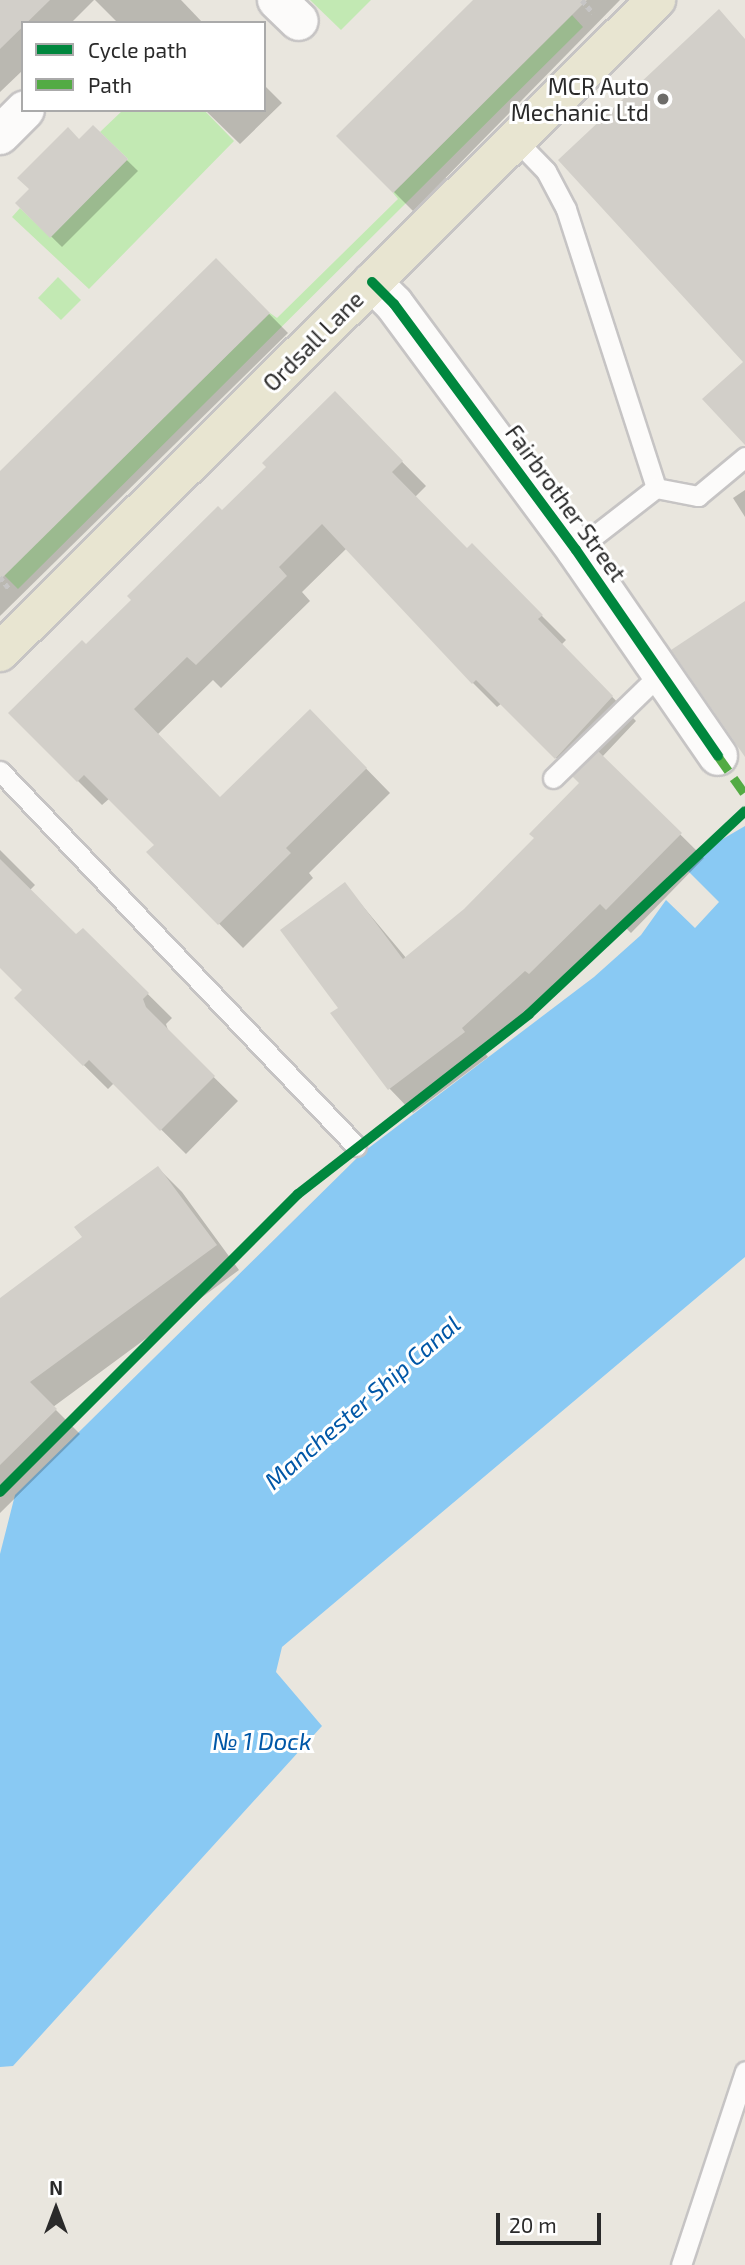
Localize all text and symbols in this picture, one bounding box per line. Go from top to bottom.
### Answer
legend [21,21,266,112]
text: Cycle path [88,37,187,62]
text: Path [88,72,132,97]
place label: MCR Auto Mechanic Ltd [511,72,649,126]
marker: MCR Auto Mechanic Ltd [655,91,671,107]
street label: Ordsall Lane [257,285,369,397]
street label: Fairbrother Street [500,419,632,587]
water label: Manchester Ship Canal [258,1309,466,1495]
water label: № 1 Dock [213,1727,311,1755]
north arrow [21,2174,91,2244]
text: N [49,2176,63,2199]
scale bar [500,2198,605,2242]
text: 20 m [509,2212,557,2237]

